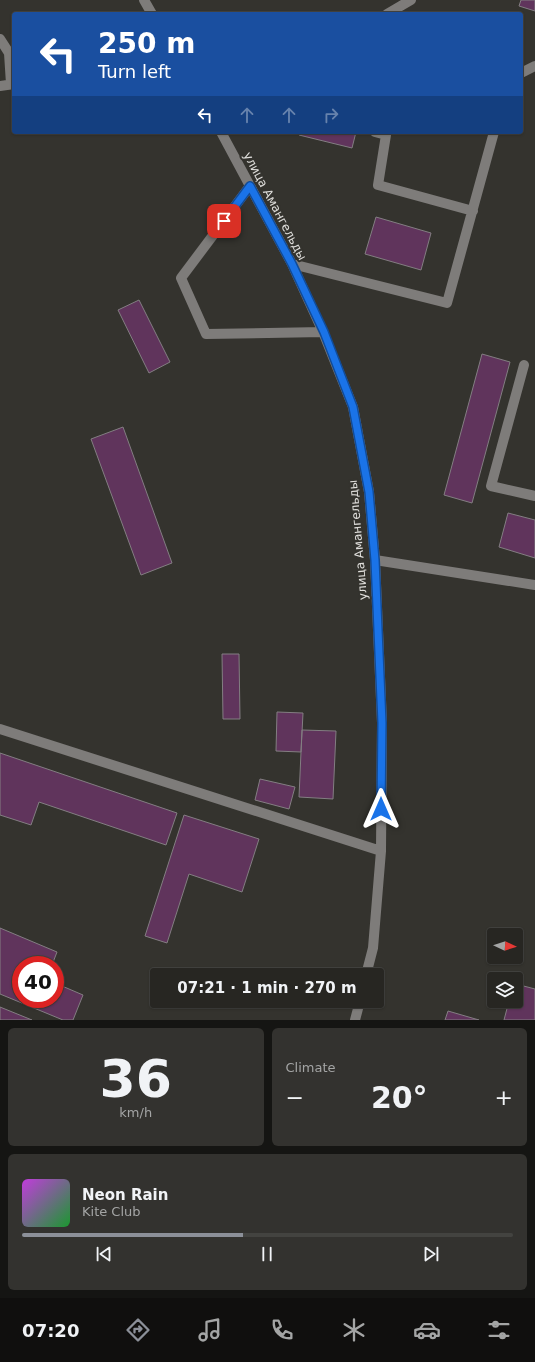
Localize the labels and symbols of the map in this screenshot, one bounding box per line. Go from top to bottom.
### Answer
street label: улица Амангельды [241,149,309,263]
pin [207,204,241,238]
street label: улица Амангельды [346,479,370,601]
position arrow [360,788,402,830]
north arrow [487,928,523,964]
speed limit sign: 40 [12,956,64,1008]

